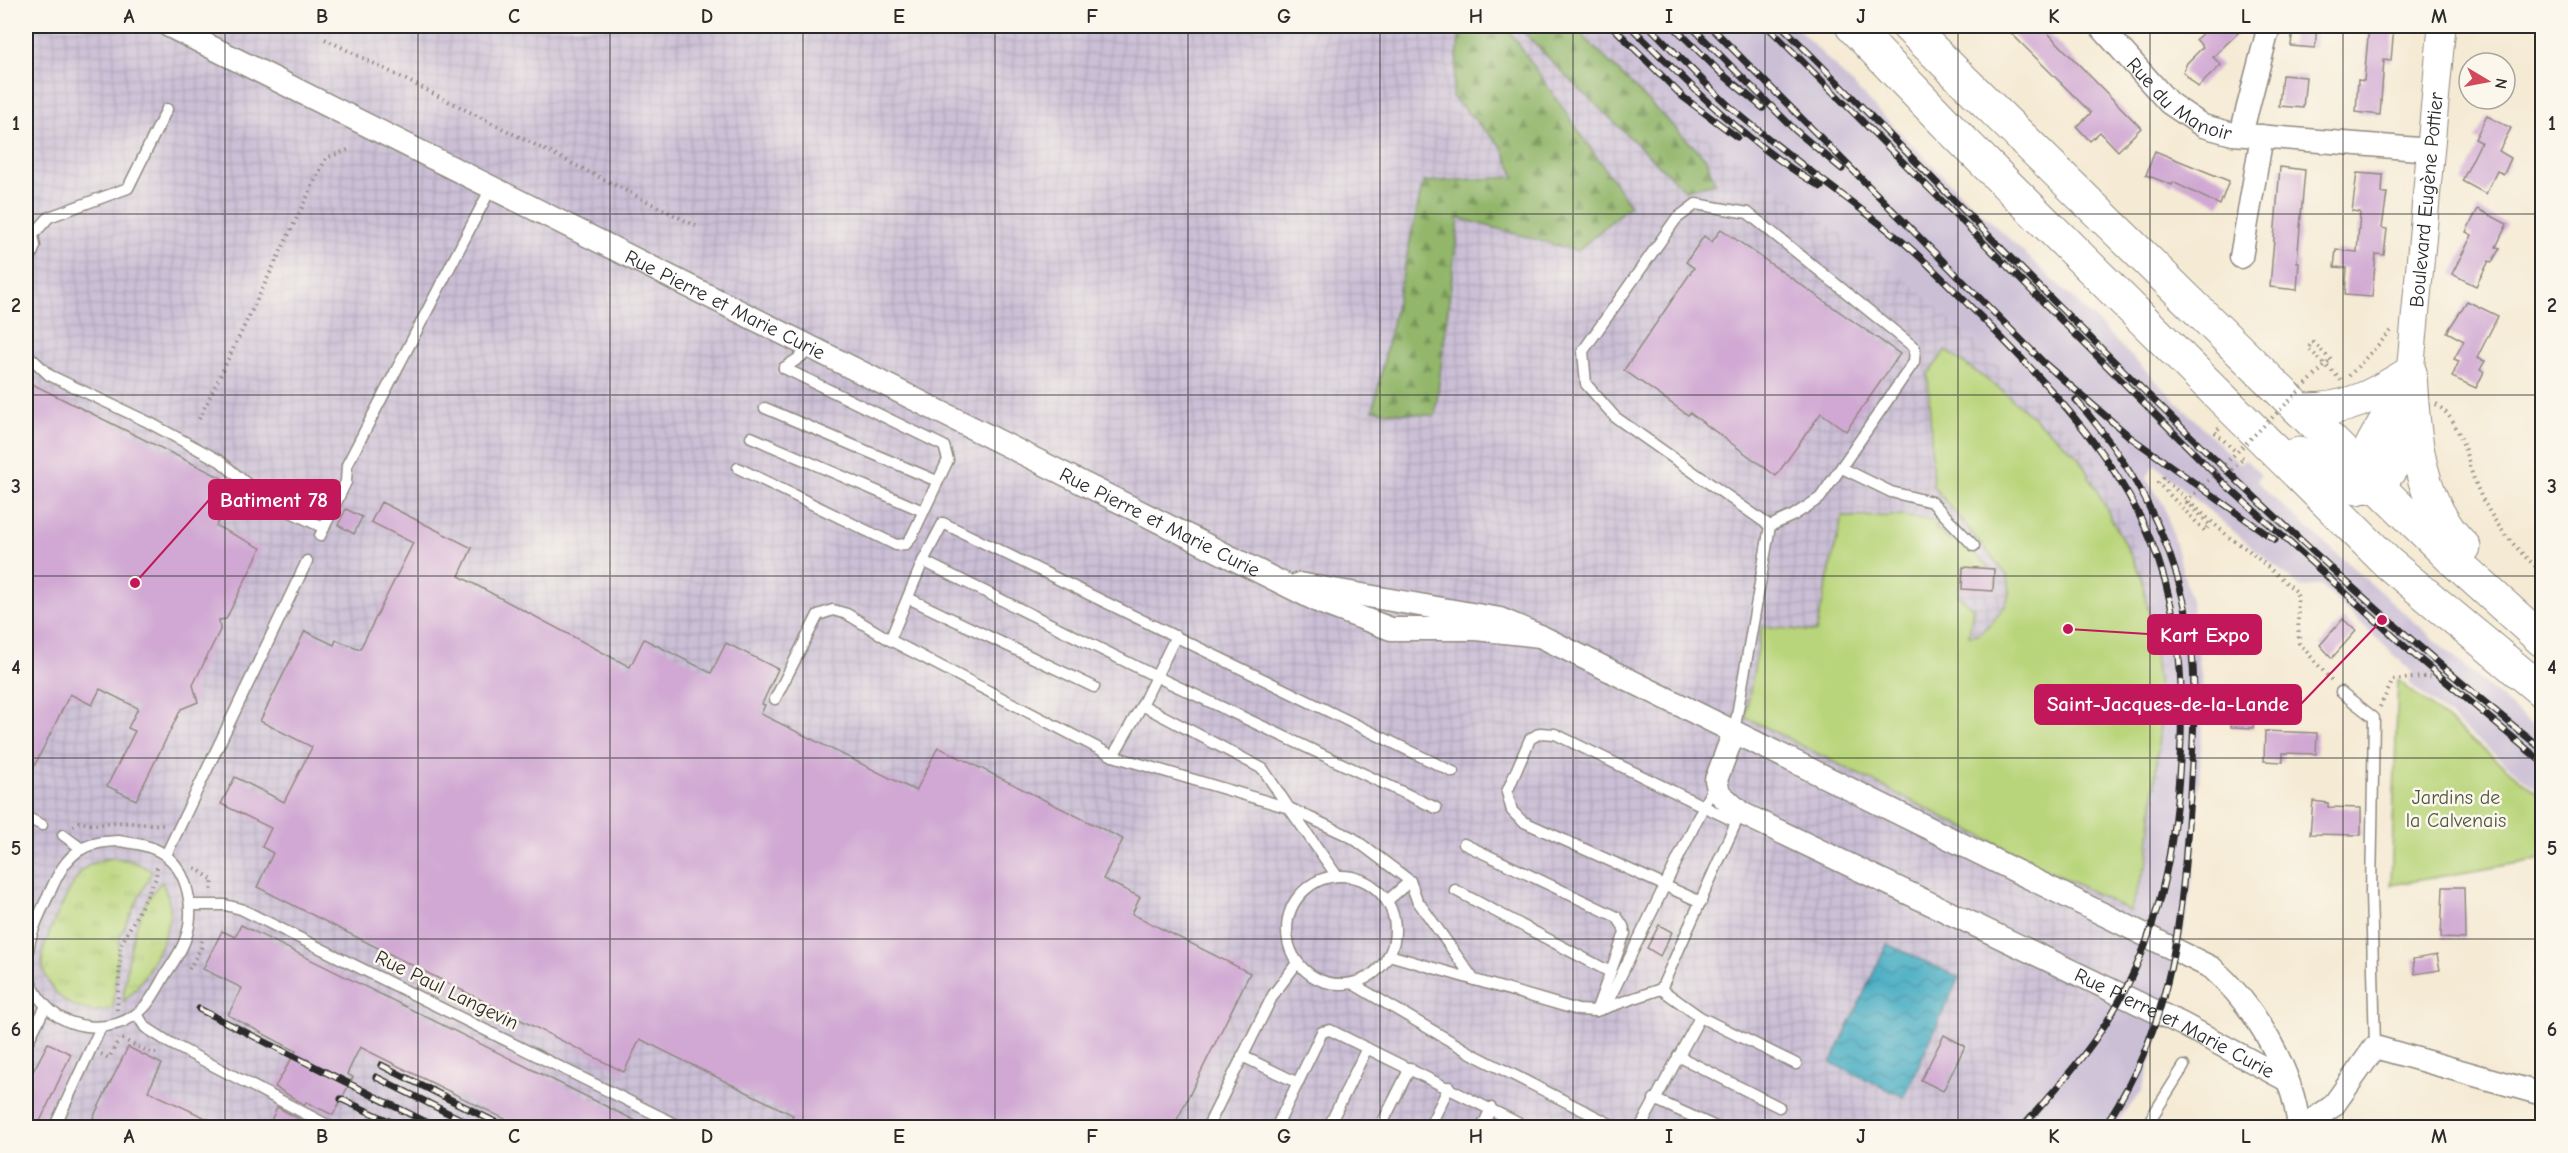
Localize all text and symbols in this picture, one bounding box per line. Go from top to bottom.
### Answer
text: A [123,5,135,28]
text: B [316,5,328,28]
text: C [508,5,520,28]
text: D [701,5,713,28]
text: E [893,5,905,28]
text: F [1086,5,1098,28]
text: G [1277,5,1291,28]
text: H [1469,5,1483,28]
text: I [1665,5,1673,28]
text: J [1856,5,1866,28]
text: K [2048,5,2060,28]
text: L [2241,5,2251,28]
text: M [2431,5,2447,28]
north arrow [2457,51,2517,111]
street label: Rue du Manoir [2122,53,2234,145]
text: N [2491,77,2511,90]
street label: Boulevard Eugène Pottier [2405,91,2447,308]
text: 1 [12,112,20,135]
text: 1 [2548,112,2556,135]
street label: Rue Pierre et Marie Curie [621,245,829,364]
text: 2 [11,294,21,317]
text: 2 [2547,294,2557,317]
street label: Rue Pierre et Marie Curie [1056,462,1264,582]
text: 3 [11,475,21,498]
text: 3 [2547,475,2557,498]
callout: Batiment 78 [209,480,340,519]
text: Batiment 78 [220,488,328,512]
callout: Kart Expo [2148,615,2261,654]
text: Kart Expo [2160,623,2250,647]
text: 4 [11,656,21,679]
text: 4 [2547,656,2557,679]
callout: Saint-Jacques-de-la-Lande [2035,685,2301,724]
text: Saint-Jacques-de-la-Lande [2047,692,2289,716]
park label: Jardins de la Calvenais [2406,786,2506,832]
text: 5 [11,837,21,860]
text: 5 [2547,837,2557,860]
street label: Rue Paul Langevin [372,945,522,1035]
street label: Rue Pierre et Marie Curie [2071,963,2278,1083]
text: 6 [11,1018,21,1041]
text: 6 [2547,1018,2557,1041]
text: A [123,1125,135,1148]
text: B [316,1125,328,1148]
text: C [508,1125,520,1148]
text: D [701,1125,713,1148]
text: E [893,1125,905,1148]
text: F [1086,1125,1098,1148]
text: G [1277,1125,1291,1148]
text: H [1469,1125,1483,1148]
text: I [1665,1125,1673,1148]
text: J [1856,1125,1866,1148]
text: K [2048,1125,2060,1148]
text: L [2241,1125,2251,1148]
text: M [2431,1125,2447,1148]

